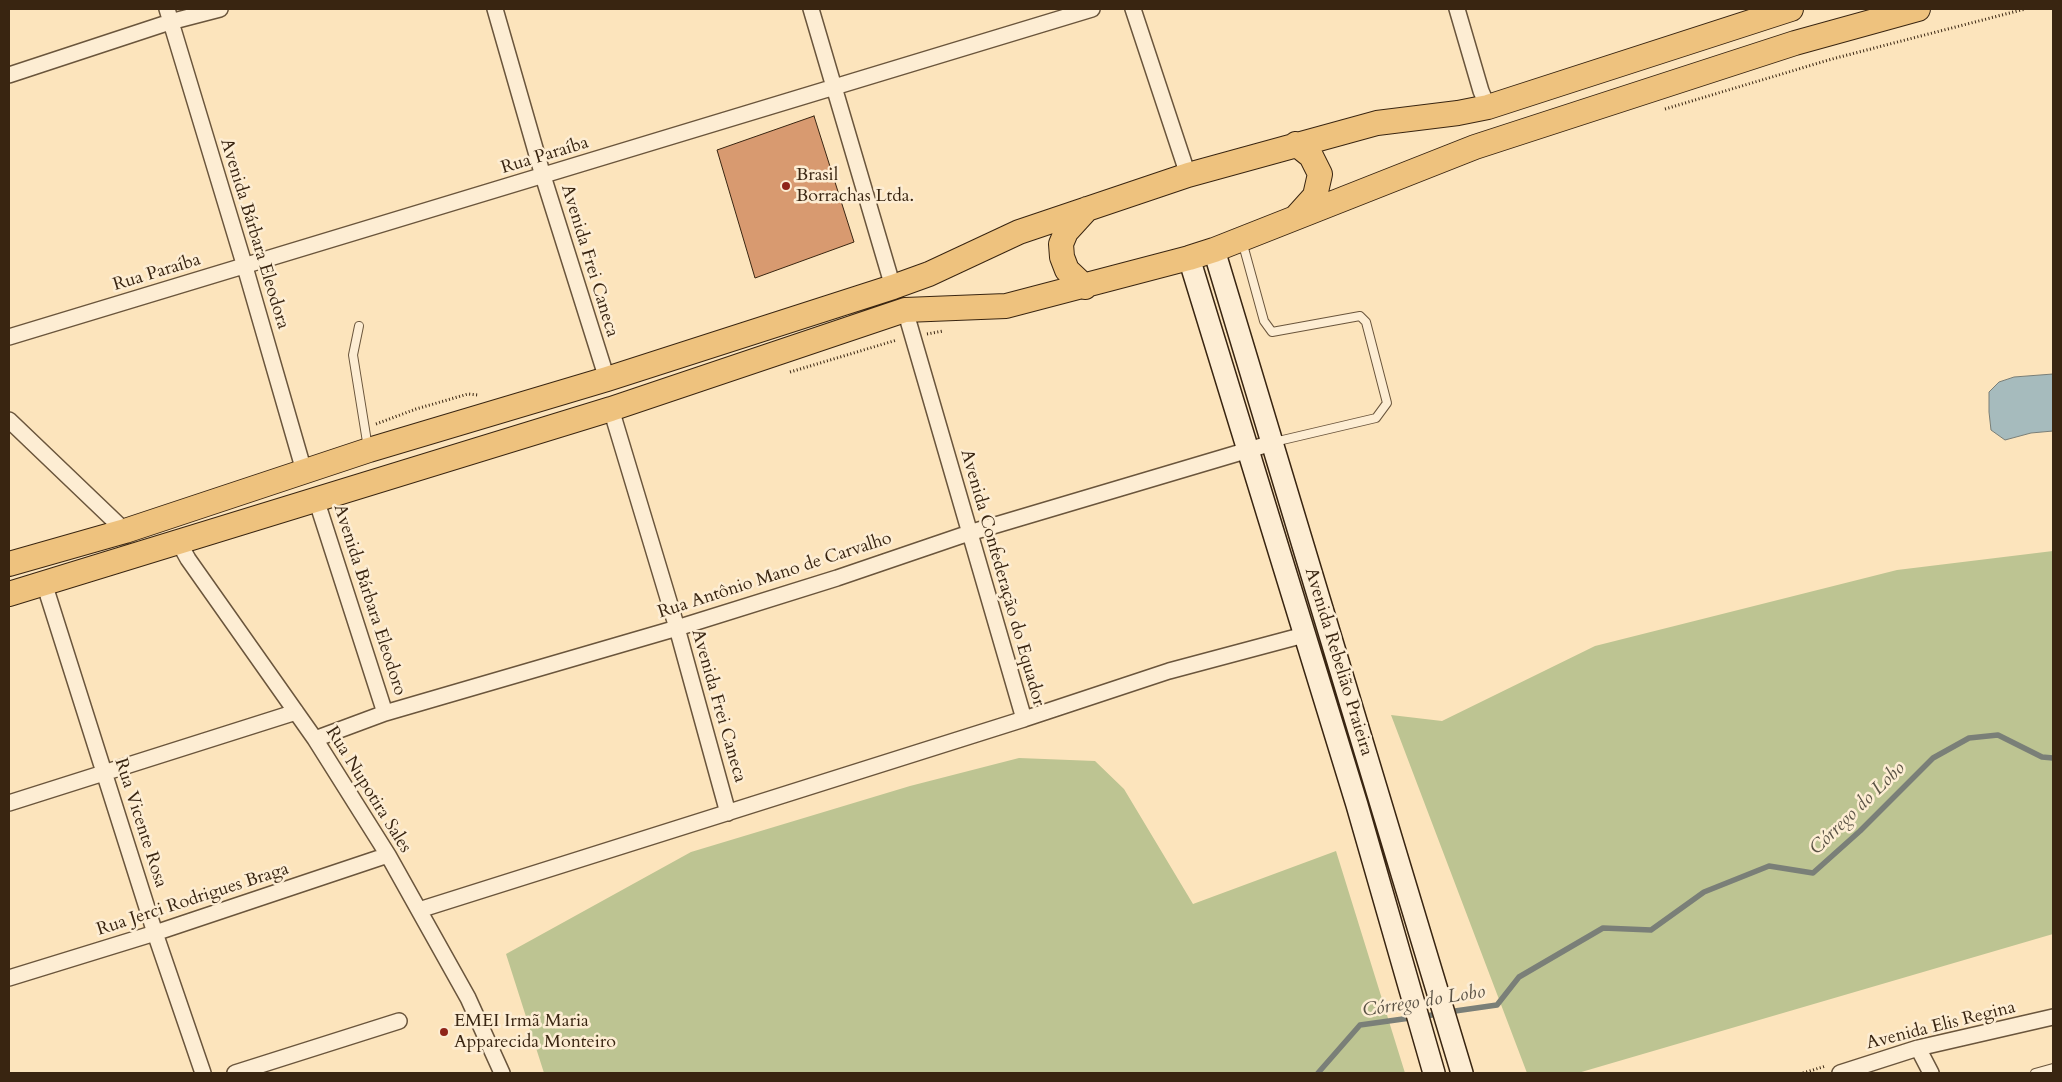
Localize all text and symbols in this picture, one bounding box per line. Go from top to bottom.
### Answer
street label: Rua Paraíba [499,132,591,180]
street label: Avenida Bárbara Eleodora [215,136,293,332]
place label: Brasil Borrachas Ltda. [796,165,914,208]
marker: Brasil Borrachas Ltda. [780,180,792,192]
street label: Avenida Frei Caneca [556,182,622,340]
street label: Rua Paraíba [111,249,203,297]
street label: Avenida Confederação do Equador [955,447,1049,709]
street label: Avenida Bárbara Eleodoro [328,502,410,698]
street label: Rua Antônio Mano de Carvalho [655,528,895,624]
street label: Avenida Rebelião Praieira [1299,565,1377,759]
street label: Avenida Frei Caneca [686,627,750,785]
street label: Rua Nupotira Sales [320,723,416,857]
street label: Rua Vicente Rosa [109,756,171,890]
water label: Córrego do Lobo [1805,758,1911,860]
street label: Rua Jerci Rodrigues Braga [94,859,292,941]
water label: Córrego do Lobo [1361,981,1487,1023]
street label: Avenida Elis Regina [1864,997,2018,1055]
place label: EMEI Irmã Maria Apparecida Monteiro [454,1011,616,1054]
marker: EMEI Irmã Maria Apparecida Monteiro [438,1026,450,1038]

